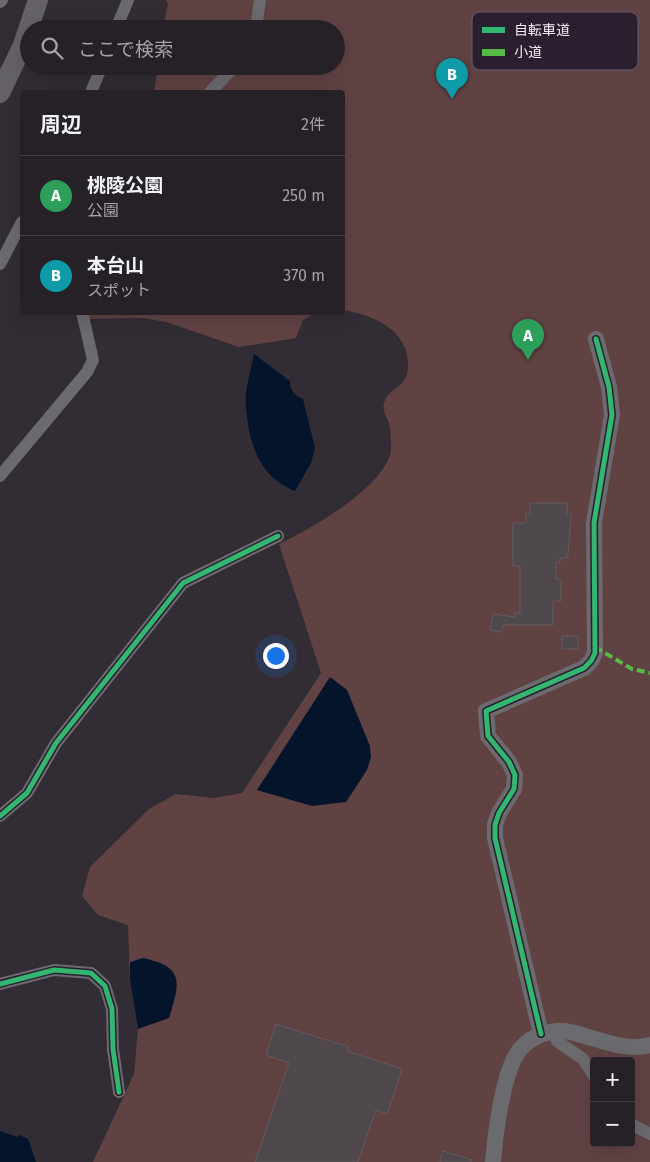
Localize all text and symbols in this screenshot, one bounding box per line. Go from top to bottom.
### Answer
legend [472,12,638,70]
search box [20,20,345,75]
text: 自転車道 [514,22,570,39]
icon: search [38,34,66,62]
text: ここで検索 [78,38,173,61]
text: 小道 [514,44,542,61]
pin: B [436,58,468,99]
text: 周辺 [40,112,82,138]
text: 2件 [301,115,325,134]
text: 桃陵公園 [87,174,163,197]
text: A [51,186,61,205]
text: 250 m [282,186,325,205]
text: 公園 [87,201,119,220]
text: 本台山 [87,254,144,277]
text: B [51,266,61,285]
text: 370 m [283,266,325,285]
text: スポット [87,281,151,300]
pin: A [512,319,544,360]
your location [263,643,289,669]
map controls [590,1057,635,1147]
button: + [590,1057,635,1102]
button: − [590,1102,635,1147]

